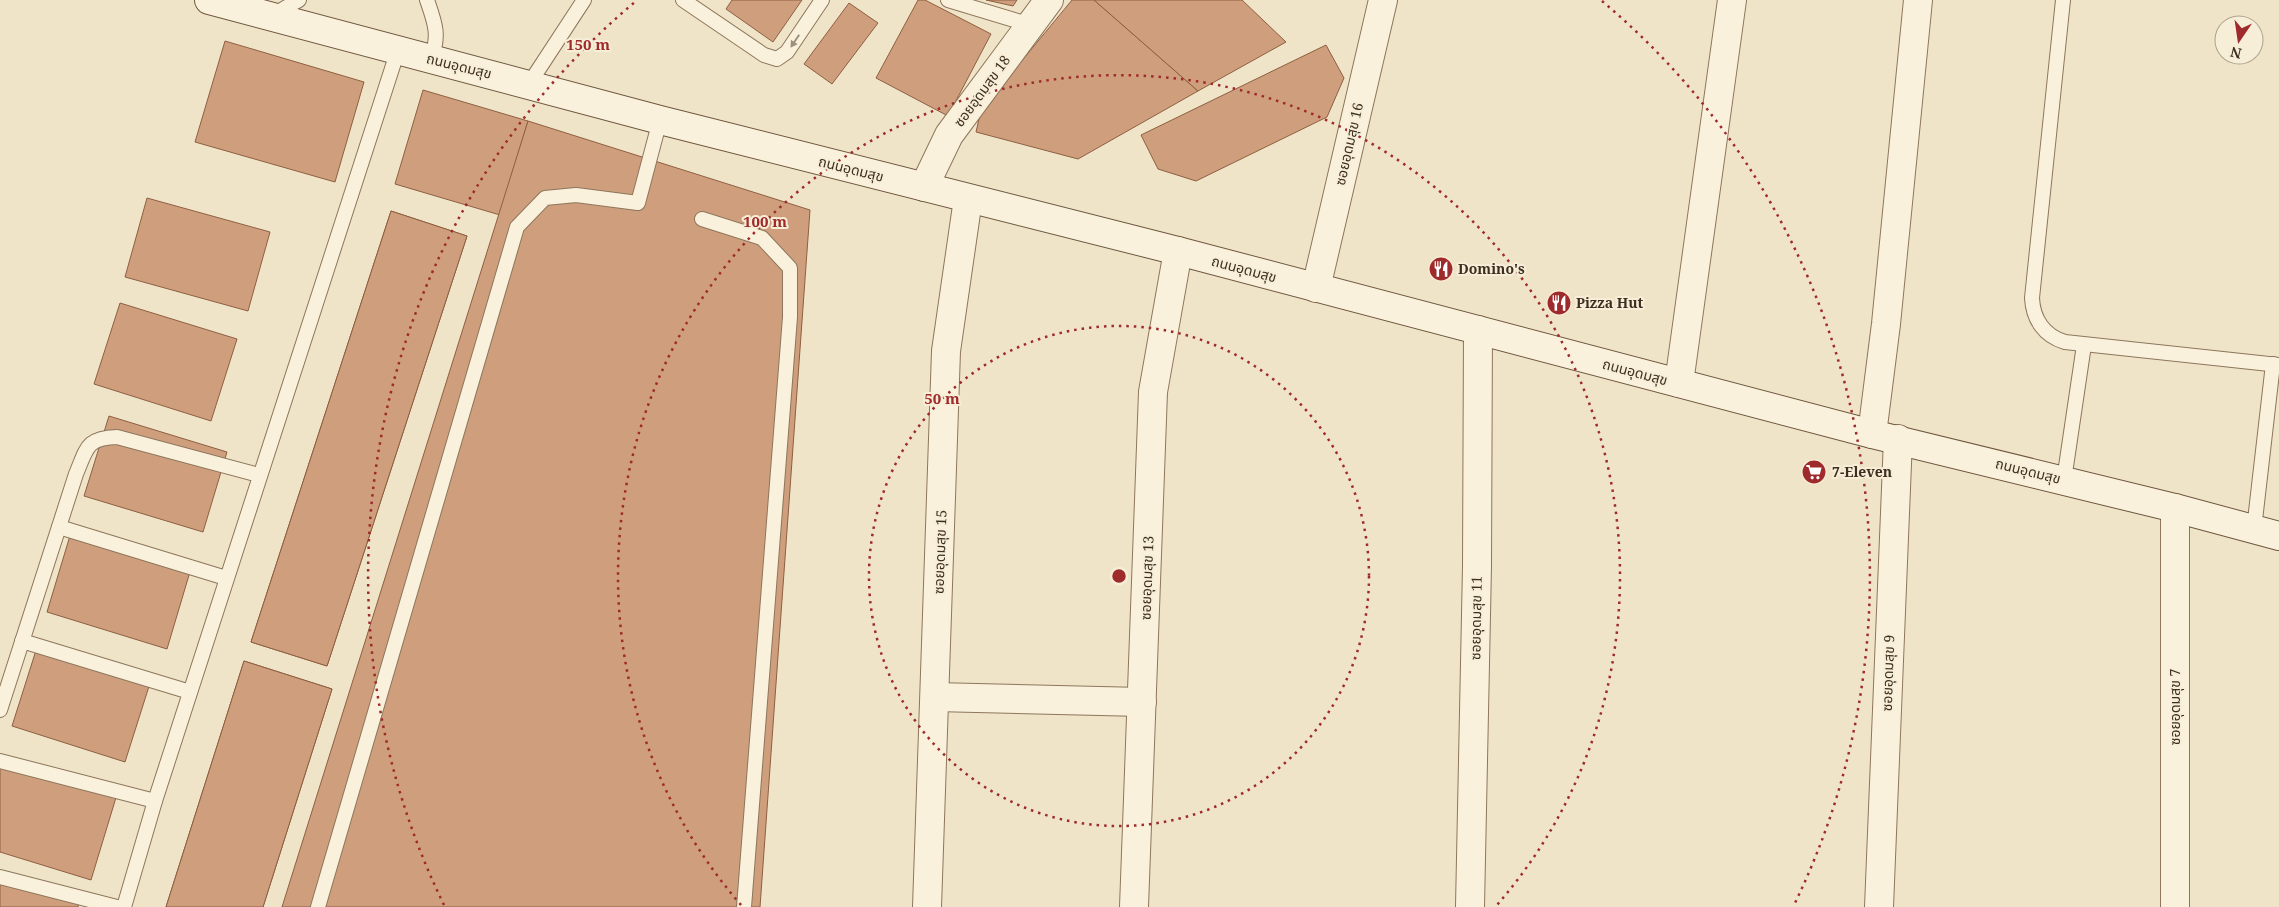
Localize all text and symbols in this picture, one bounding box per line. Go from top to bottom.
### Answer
north arrow [2214,15,2264,65]
text: 150 m [566,34,610,54]
one-way arrow [790,34,800,47]
text: N [2228,43,2243,64]
street label: ถนนอุดมสุข [425,48,494,83]
street label: ซอยอุดมสุข 18 [949,51,1014,130]
street label: ซอยอุดมสุข 16 [1330,100,1367,187]
street label: ถนนอุดมสุข [817,151,886,186]
text: 100 m [743,211,787,231]
street label: ถนนอุดมสุข [1210,251,1279,286]
restaurant icon: Domino's [1428,256,1454,282]
place label: Domino's [1458,259,1525,278]
restaurant icon: Pizza Hut [1546,290,1572,316]
place label: Pizza Hut [1576,293,1644,312]
street label: ถนนอุดมสุข [1601,354,1670,389]
text: 50 m [924,388,960,408]
street label: ถนนอุดมสุข [1994,453,2063,488]
supermarket icon: 7-Eleven [1801,459,1827,485]
place label: 7-Eleven [1832,462,1892,481]
street label: ซอยอุดมสุข 15 [929,509,950,594]
street label: ซอยอุดมสุข 13 [1136,535,1157,620]
centre of rings [1110,567,1128,585]
street label: ซอยอุดมสุข 11 [1465,576,1486,660]
street label: ซอยอุดมสุข 9 [1877,634,1898,712]
street label: ซอยอุดมสุข 7 [2165,669,2184,745]

